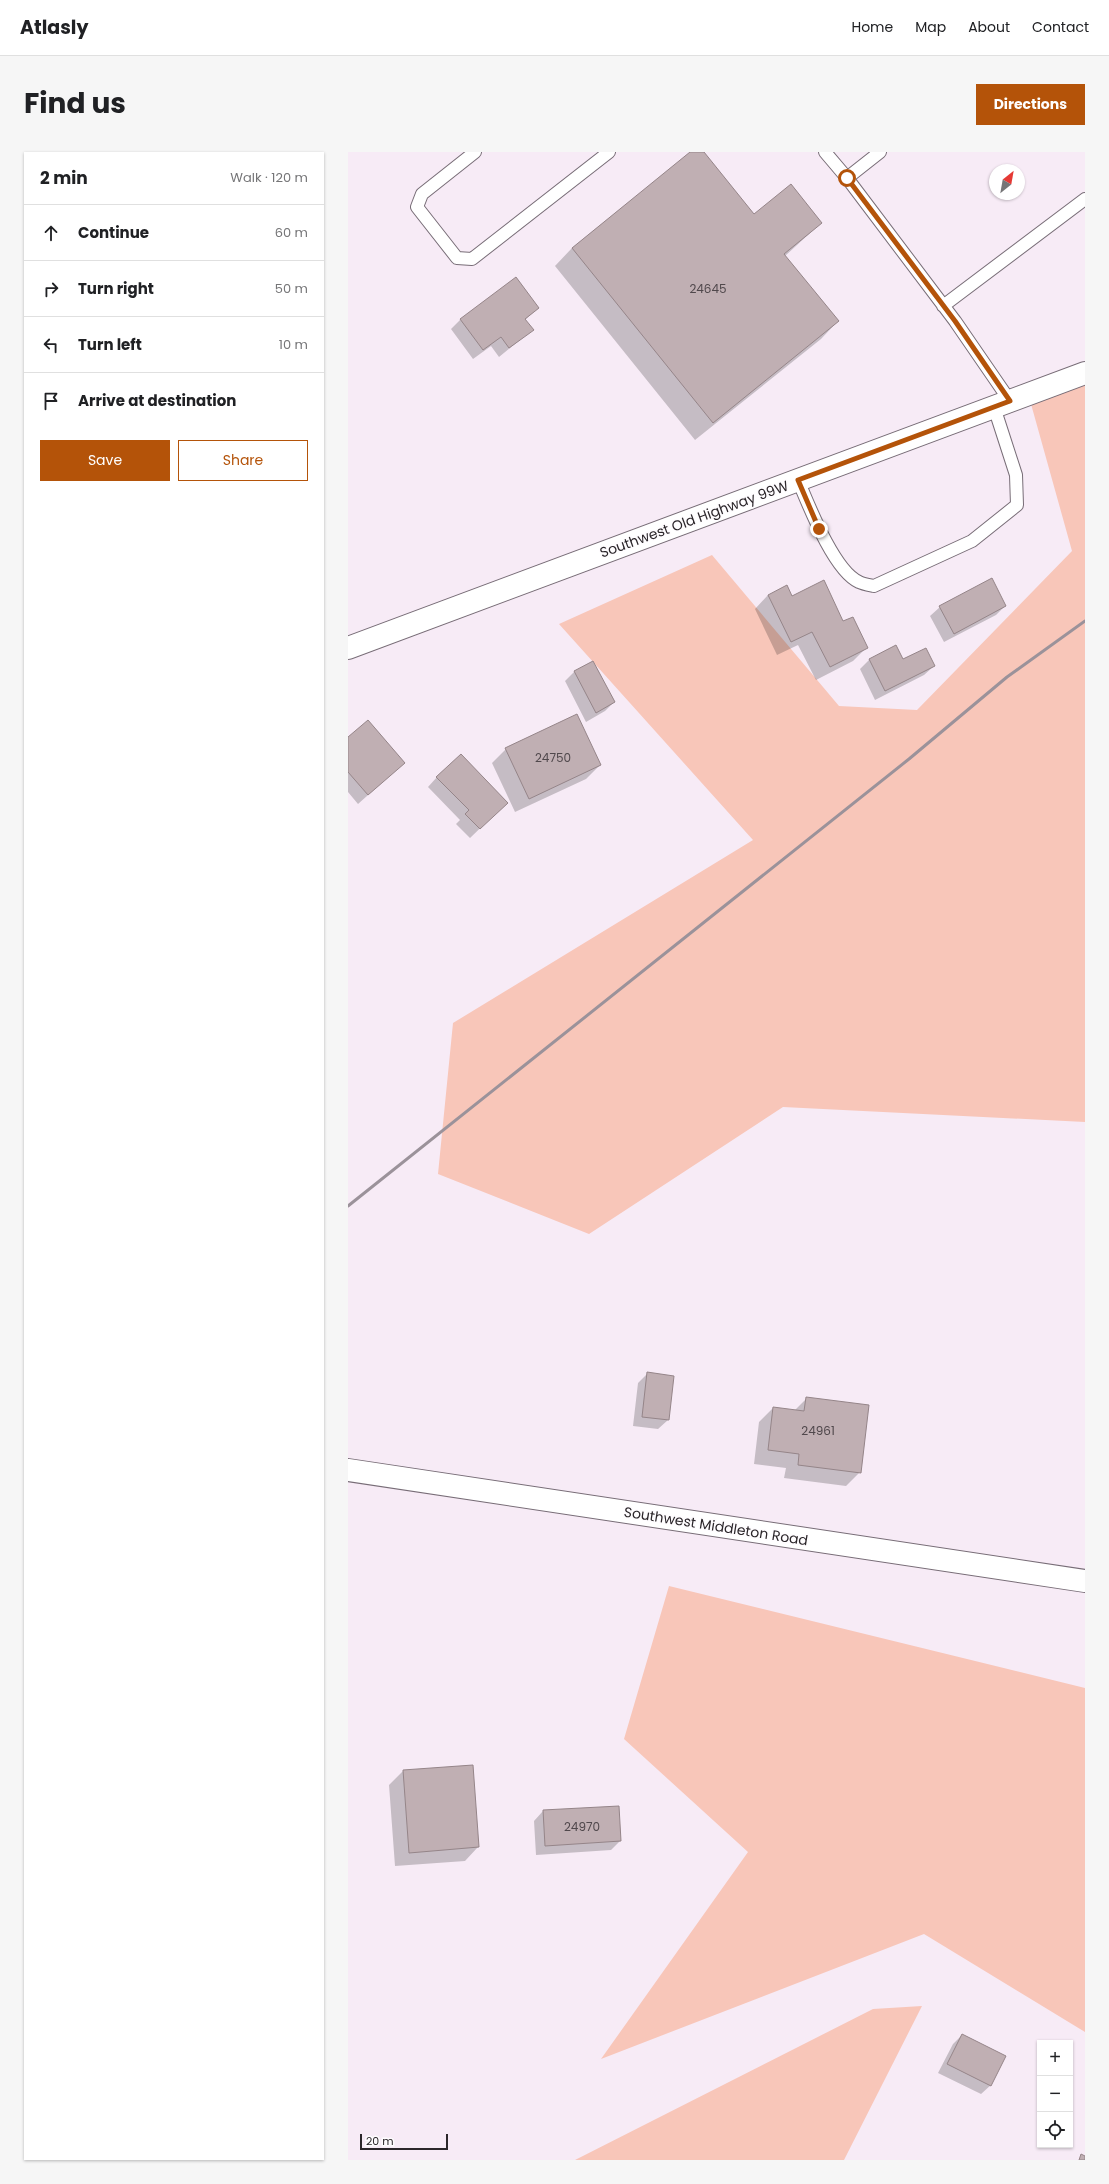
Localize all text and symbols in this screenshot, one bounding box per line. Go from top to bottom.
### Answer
text: Atlasly [20,14,88,41]
text: Home [851,17,893,37]
text: Map [915,17,946,37]
text: About [968,17,1010,37]
text: Contact [1032,17,1089,37]
text: Find us [24,84,126,123]
button: Directions [976,84,1085,125]
north arrow [989,164,1025,200]
text: 2 min [40,166,88,190]
text: Walk · 120 m [230,168,308,187]
route start [838,169,856,187]
icon: ahead [40,222,62,244]
text: Continue [78,222,149,243]
text: 60 m [275,223,308,242]
icon: right [40,278,62,300]
text: Turn right [78,278,154,299]
text: 50 m [275,279,308,298]
house number: 24645 [689,280,727,297]
icon: left [40,334,62,356]
text: Turn left [78,334,142,355]
text: 10 m [279,335,308,354]
icon: arrive [40,390,62,412]
text: Arrive at destination [78,390,236,411]
button: Save [40,440,170,481]
button: Share [178,440,308,481]
street label: Southwest Old Highway 99W [597,475,791,563]
route end [810,520,828,538]
house number: 24750 [535,749,571,766]
house number: 24961 [801,1422,835,1439]
street label: Southwest Middleton Road [622,1502,810,1550]
house number: 24970 [564,1818,600,1835]
map controls [1037,2040,1073,2148]
button: + [1037,2040,1073,2076]
button: − [1037,2076,1073,2112]
button: locate [1037,2112,1073,2148]
scale bar [360,2132,448,2151]
text: 20 m [366,2133,394,2149]

